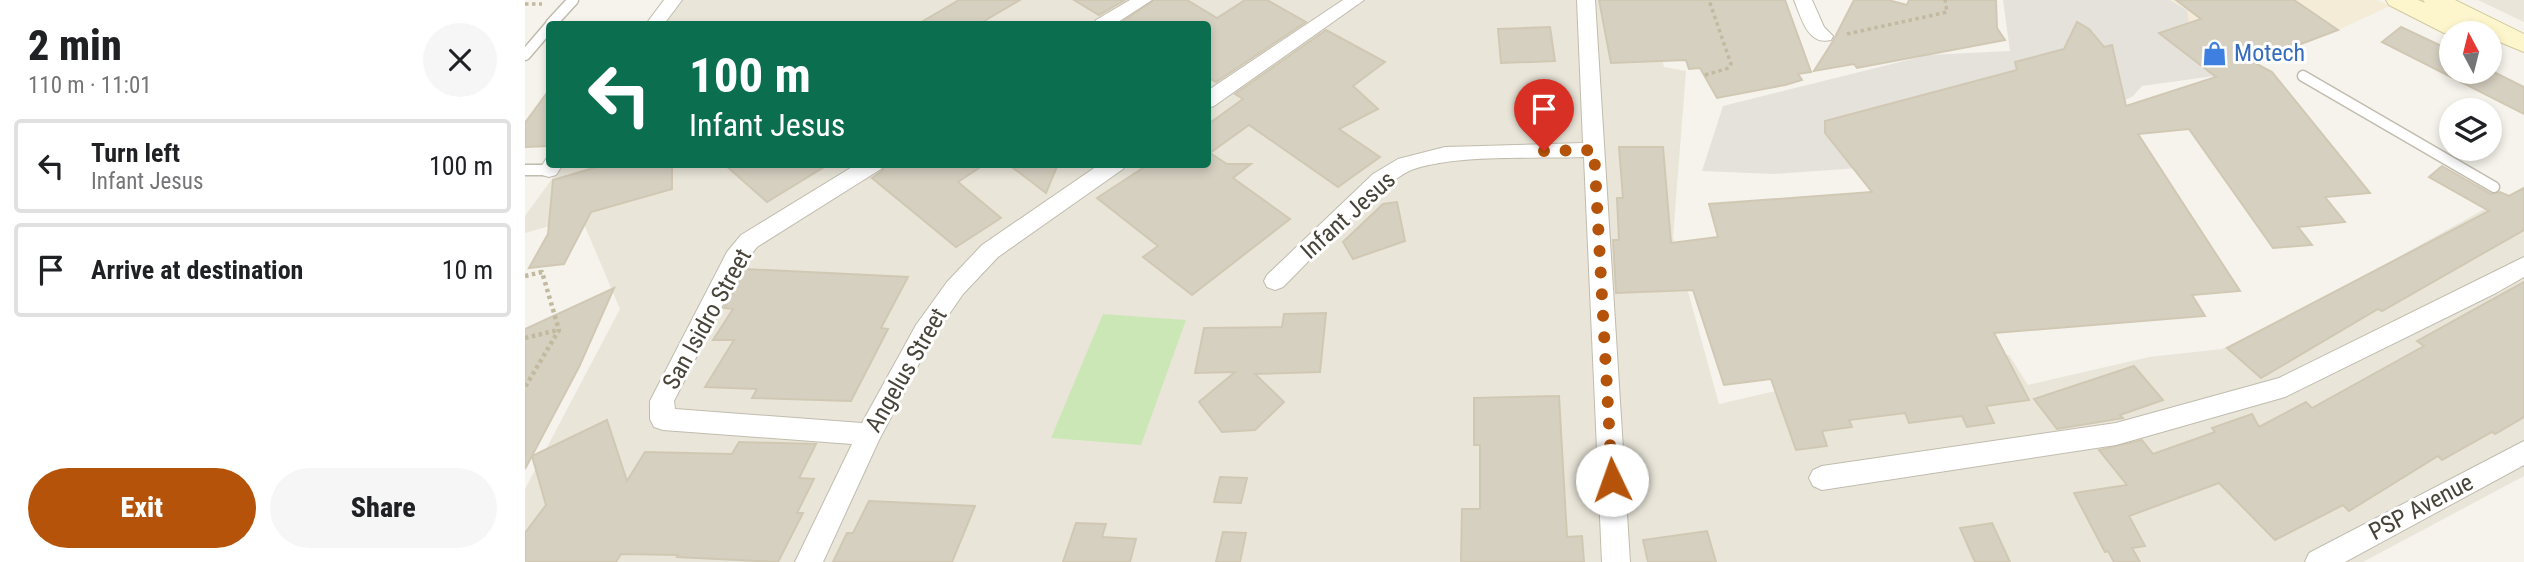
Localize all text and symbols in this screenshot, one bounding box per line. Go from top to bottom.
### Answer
text: 2 min [28,21,122,70]
north arrow [2439,21,2503,84]
map controls [2439,21,2502,161]
button: close [423,23,497,97]
shop icon: Motech [2200,39,2228,67]
place label: Motech [2234,39,2305,67]
text: 100 m [689,47,811,104]
icon: left [574,49,665,140]
text: 110 m · 11:01 [28,72,152,99]
pin [1514,79,1574,151]
icon: arrive [1525,90,1563,128]
button: layers [2439,98,2502,161]
text: Infant Jesus [689,106,845,144]
text: Turn left [91,138,180,168]
icon: left [32,147,70,185]
text: 100 m [429,151,493,181]
street label: Infant Jesus [1295,165,1401,265]
text: Infant Jesus [91,168,203,195]
street label: San Isidro Street [657,244,757,394]
icon: arrive [32,251,70,289]
text: Arrive at destination [91,255,303,285]
text: 10 m [442,255,493,285]
street label: Angelus Street [859,303,953,437]
position arrow [1575,443,1649,517]
button: Exit [28,468,256,548]
button: Share [270,468,497,548]
street label: PSP Avenue [2364,468,2478,546]

